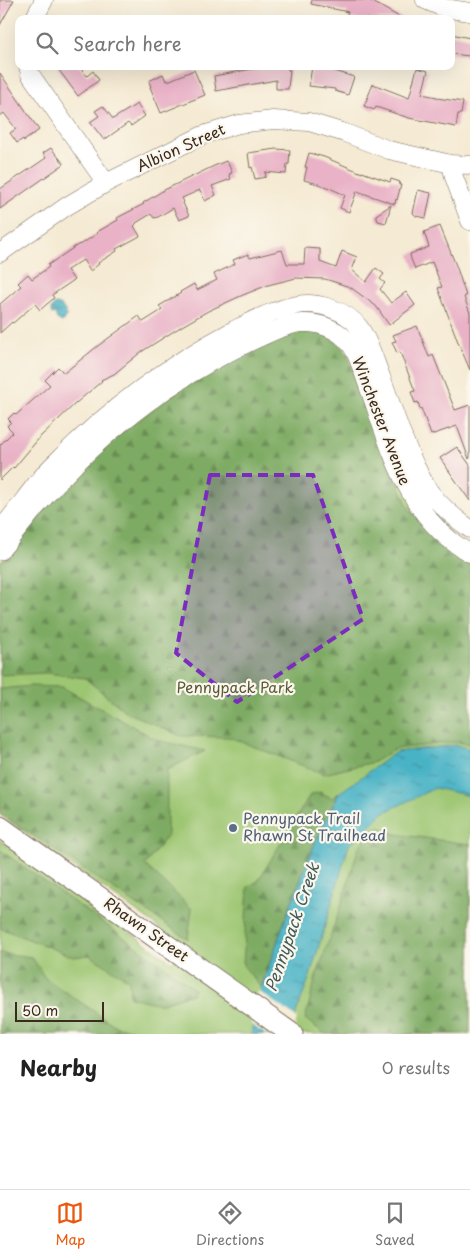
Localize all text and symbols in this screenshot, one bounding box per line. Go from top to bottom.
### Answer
search box [15,15,455,70]
icon: search [33,29,61,57]
text: Search here [73,29,182,57]
street label: Albion Street [132,117,228,176]
street label: Winchester Avenue [347,353,418,488]
park label: Pennypack Park [176,675,294,698]
place label: Pennypack Trail Rhawn St Trailhead [243,806,386,846]
marker: Pennypack Trail Rhawn St Trailhead [227,822,239,834]
water label: Pennypack Creek [258,858,325,994]
street label: Rhawn Street [100,891,194,967]
scale bar [15,999,104,1022]
text: 50 m [22,1000,58,1021]
text: Nearby [20,1051,97,1083]
text: 0 results [382,1055,450,1079]
tab: Map [55,1199,85,1250]
tab: Directions [196,1199,264,1250]
tab: Saved [375,1199,415,1250]

